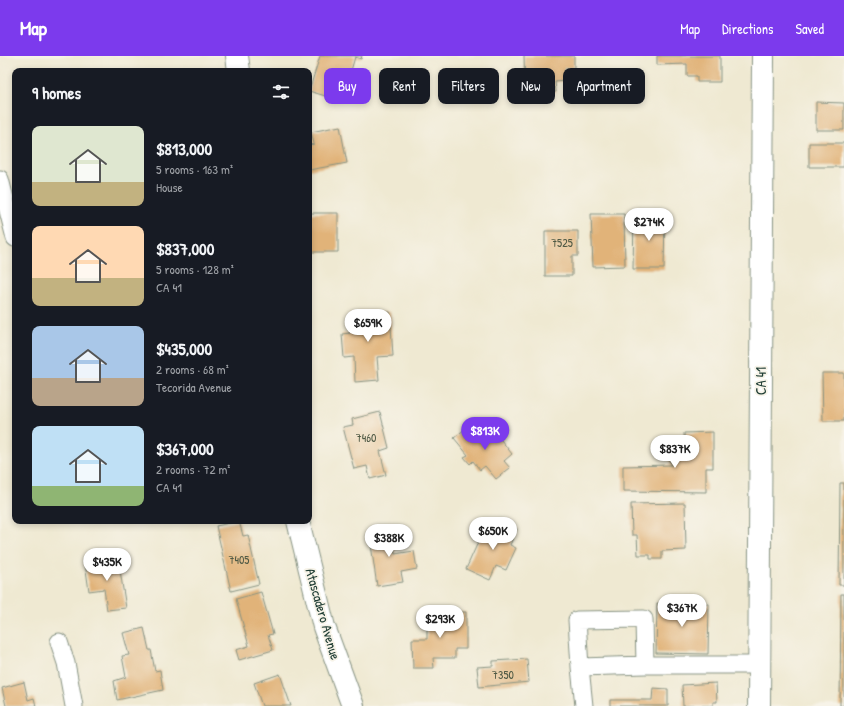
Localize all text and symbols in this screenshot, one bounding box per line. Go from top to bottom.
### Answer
text: Map [20,15,47,41]
text: Map [680,19,700,38]
text: Directions [722,19,773,38]
text: Saved [795,19,824,38]
chip: Buy [324,68,371,104]
chip: Rent [379,68,430,104]
chip: Filters [438,68,499,104]
chip: New [507,68,555,104]
chip: Apartment [563,68,645,104]
text: 9 homes [32,81,81,104]
icon: filters [270,81,292,103]
text: $813,000 [156,137,212,160]
icon: home [64,142,112,190]
text: 5 rooms · 163 m² [156,160,233,178]
text: House [156,178,183,196]
pin: $274K [621,208,677,242]
text: $274K [634,212,664,230]
house number: 7525 [551,234,573,251]
text: $837,000 [156,237,214,260]
icon: home [64,242,112,290]
text: 5 rooms · 128 m² [156,260,234,278]
text: CA 41 [156,278,182,296]
pin: $659K [340,309,396,343]
text: $659K [354,313,382,331]
text: $435,000 [156,337,212,360]
icon: home [64,342,112,390]
text: 2 rooms · 68 m² [156,360,229,378]
street label: CA 41 [751,367,770,395]
text: Tecorida Avenue [156,378,232,396]
pin: $813K [457,417,513,451]
text: $813K [470,421,500,439]
house number: 7460 [356,429,376,446]
pin: $837K [647,435,703,469]
text: $367,000 [156,437,214,460]
text: $837K [659,439,691,457]
icon: home [64,442,112,490]
text: 2 rooms · 72 m² [156,460,230,478]
text: CA 41 [156,478,182,496]
pin: $650K [465,517,521,551]
text: $650K [478,521,508,539]
pin: $388K [361,524,417,558]
text: $388K [374,528,404,546]
pin: $435K [79,548,135,582]
house number: 7405 [229,551,249,568]
text: $435K [92,552,122,570]
street label: Atascadero Avenue [301,566,346,662]
pin: $367K [654,594,710,628]
text: $367K [667,598,697,616]
pin: $293K [412,605,468,639]
text: $293K [425,609,455,627]
house number: 7350 [492,666,514,683]

